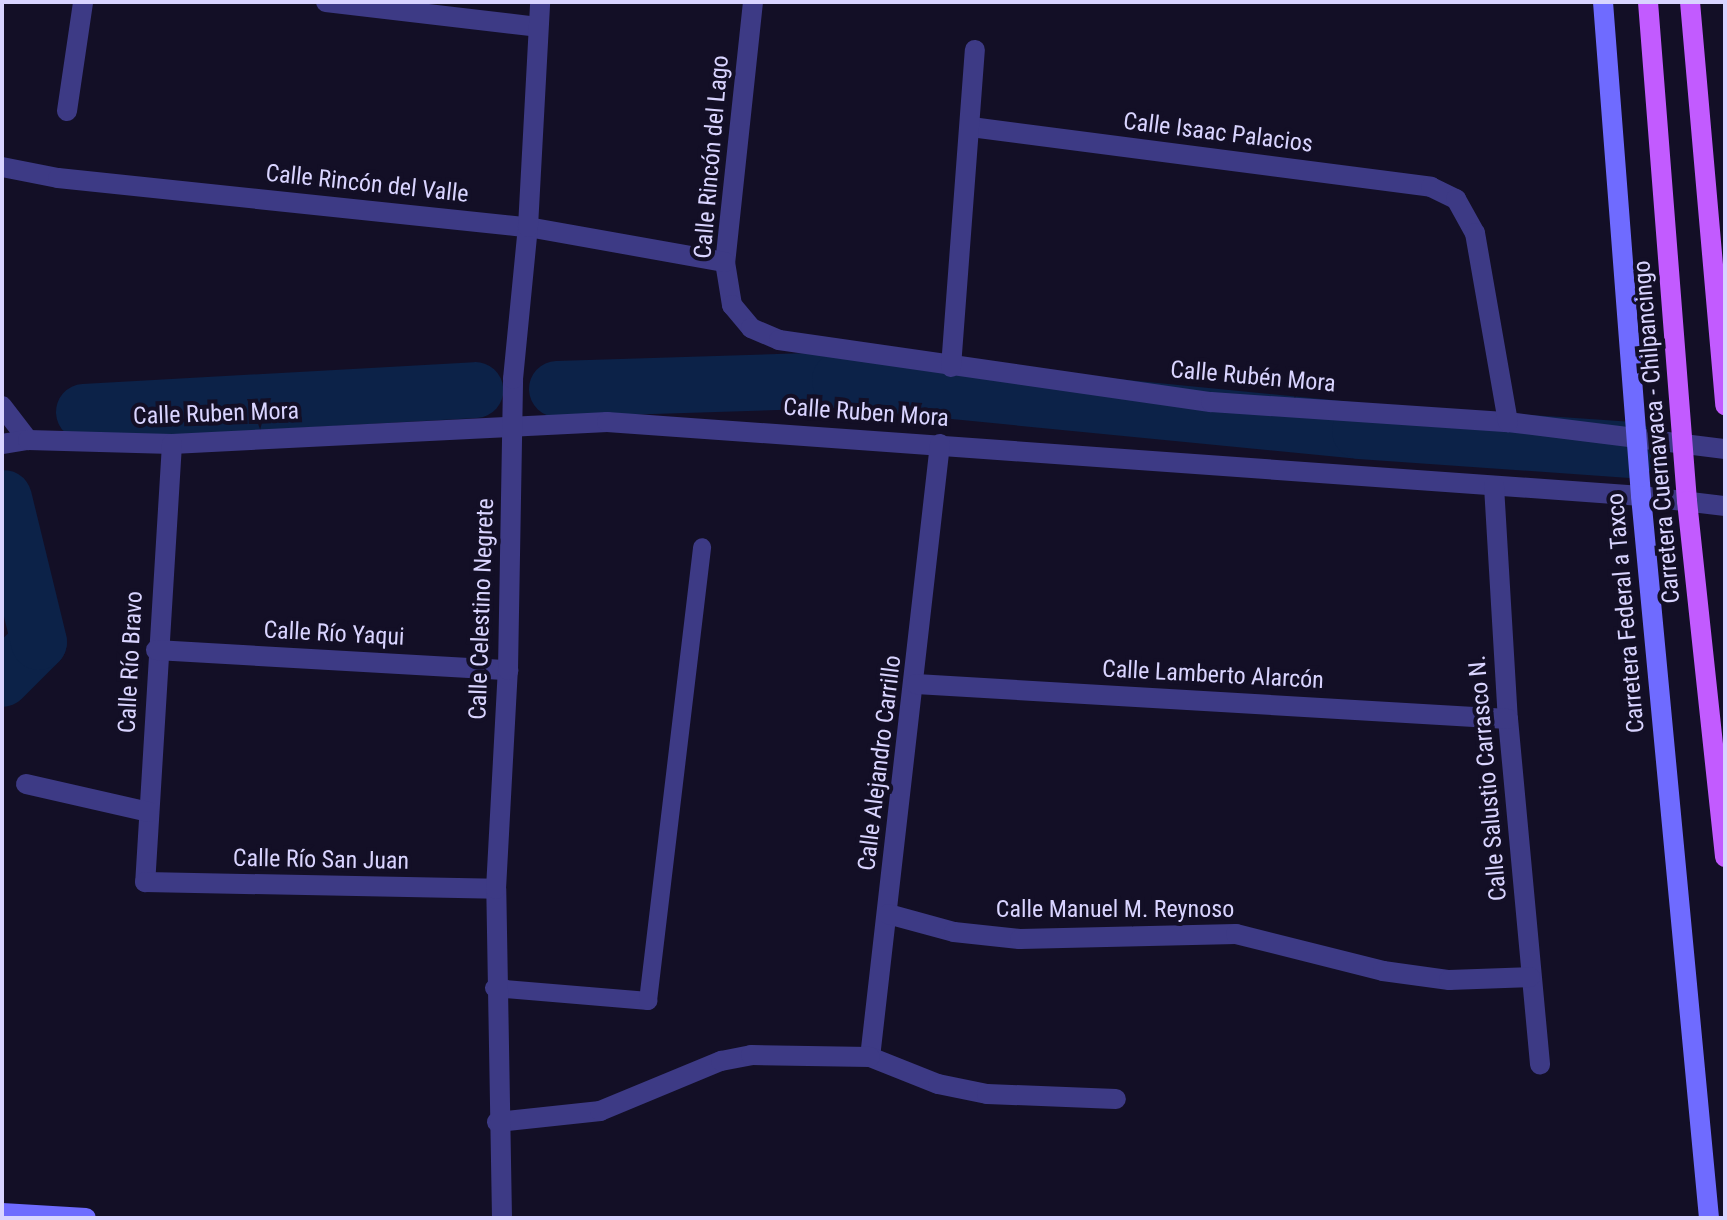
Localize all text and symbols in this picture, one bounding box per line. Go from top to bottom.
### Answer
street label: Calle Rincón del Lago [689,54,735,260]
street label: Calle Isaac Palacios [1122,107,1314,159]
street label: Calle Rincón del Valle [264,159,470,209]
street label: Carretera Cuernavaca - Chilpancingo [1628,259,1686,605]
street label: Calle Rubén Mora [1169,355,1337,399]
street label: Calle Ruben Mora [782,393,950,433]
street label: Calle Ruben Mora [133,397,299,431]
street label: Carretera Federal a Taxco [1601,492,1651,734]
street label: Calle Celestino Negrete [464,498,500,720]
street label: Calle Río Bravo [113,590,149,734]
street label: Calle Río Yaqui [263,616,405,652]
street label: Calle Alejandro Carrillo [852,654,908,872]
street label: Calle Salustio Carrasco N. [1463,654,1513,902]
street label: Calle Lamberto Alarcón [1101,655,1325,695]
street label: Calle Río San Juan [233,844,409,876]
street label: Calle Manuel M. Reynoso [996,896,1234,924]

